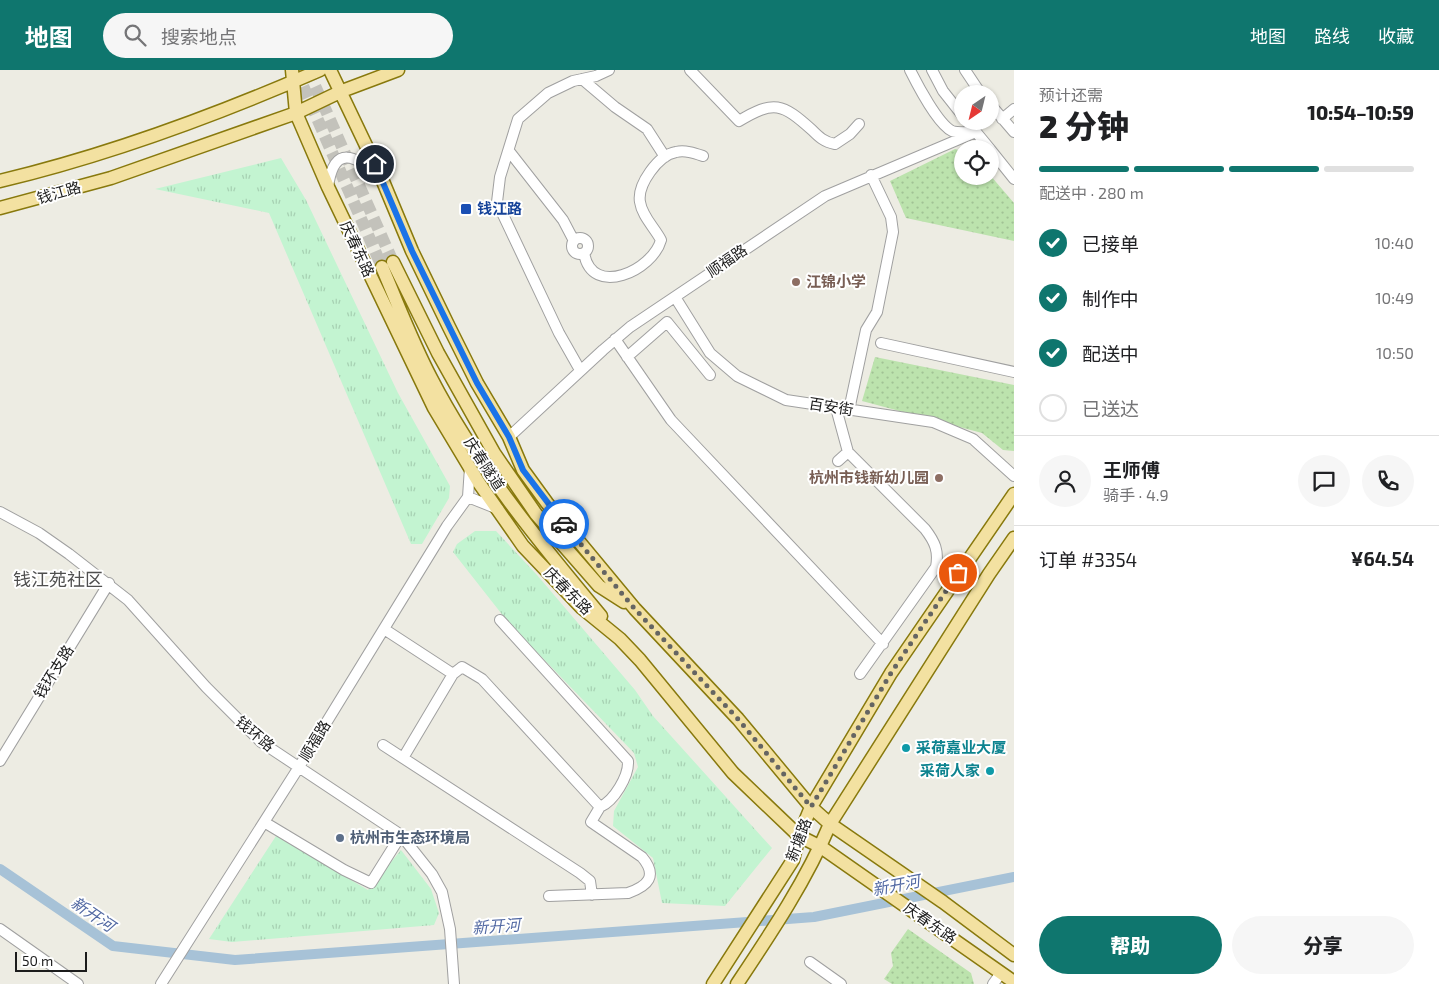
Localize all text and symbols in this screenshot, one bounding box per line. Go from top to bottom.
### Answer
search box [103,13,453,58]
icon: search [121,21,149,49]
text: 地图 [25,22,73,51]
text: 搜索地点 [161,25,237,48]
text: 地图 [1250,25,1286,47]
text: 路线 [1314,25,1350,47]
text: 收藏 [1378,25,1414,47]
north arrow [954,85,999,130]
map controls [954,85,999,185]
text: 预计还需 [1039,85,1103,104]
text: 10:54–10:59 [1307,101,1414,124]
text: 2 分钟 [1039,106,1129,144]
button: locate [954,140,999,185]
pin [354,143,396,185]
icon: home [361,150,389,178]
street label: 钱江路 [35,177,83,207]
text: 配送中 · 280 m [1039,183,1144,202]
place label: 钱江路 [477,199,522,217]
marker: 钱江路 [459,202,473,216]
street label: 庆春东路 [337,218,379,280]
icon: check [1039,229,1067,257]
text: 已接单 [1082,232,1139,255]
text: 10:40 [1375,233,1414,252]
street label: 顺福路 [703,240,750,280]
place label: 江锦小学 [806,272,866,290]
marker: 江锦小学 [790,276,802,288]
icon: check [1039,284,1067,312]
text: 制作中 [1082,287,1139,310]
text: 10:49 [1375,288,1414,307]
icon: check [1039,339,1067,367]
text: 配送中 [1082,342,1139,365]
text: 10:50 [1376,343,1414,362]
street label: 百安街 [808,394,855,418]
text: 已送达 [1082,397,1139,420]
street label: 庆春隧道 [461,433,509,494]
button: person [1039,455,1091,507]
button: chat [1298,455,1350,507]
button: phone [1362,455,1414,507]
text: 王师傅 [1103,458,1160,481]
place label: 杭州市钱新幼儿园 [809,468,929,486]
marker: 杭州市钱新幼儿园 [933,472,945,484]
text: 骑手 · 4.9 [1103,485,1169,504]
courier [539,499,589,549]
icon: car [550,510,578,538]
text: ¥64.54 [1351,547,1414,570]
text: 订单 #3354 [1039,548,1137,571]
pin [937,552,979,594]
icon: bag [944,559,972,587]
street label: 庆春东路 [541,563,596,618]
district label: 钱江苑社区 [13,568,103,590]
street label: 钱环支路 [30,641,77,702]
street label: 钱环路 [233,712,279,755]
street label: 顺福路 [295,717,333,764]
place label: 采荷嘉业大厦 [916,738,1006,756]
marker: 采荷嘉业大厦 [900,742,912,754]
place label: 采荷人家 [920,761,980,779]
marker: 采荷人家 [984,765,996,777]
street label: 新塘路 [782,815,815,864]
place label: 杭州市生态环境局 [350,828,470,846]
marker: 杭州市生态环境局 [334,832,346,844]
water label: 新开河 [871,870,924,898]
water label: 新开河 [68,892,121,937]
street label: 庆春东路 [901,898,960,947]
water label: 新开河 [471,914,524,937]
button: 帮助 [1039,916,1222,974]
button: 分享 [1232,916,1414,974]
scale bar [15,949,88,972]
text: 50 m [22,952,53,969]

